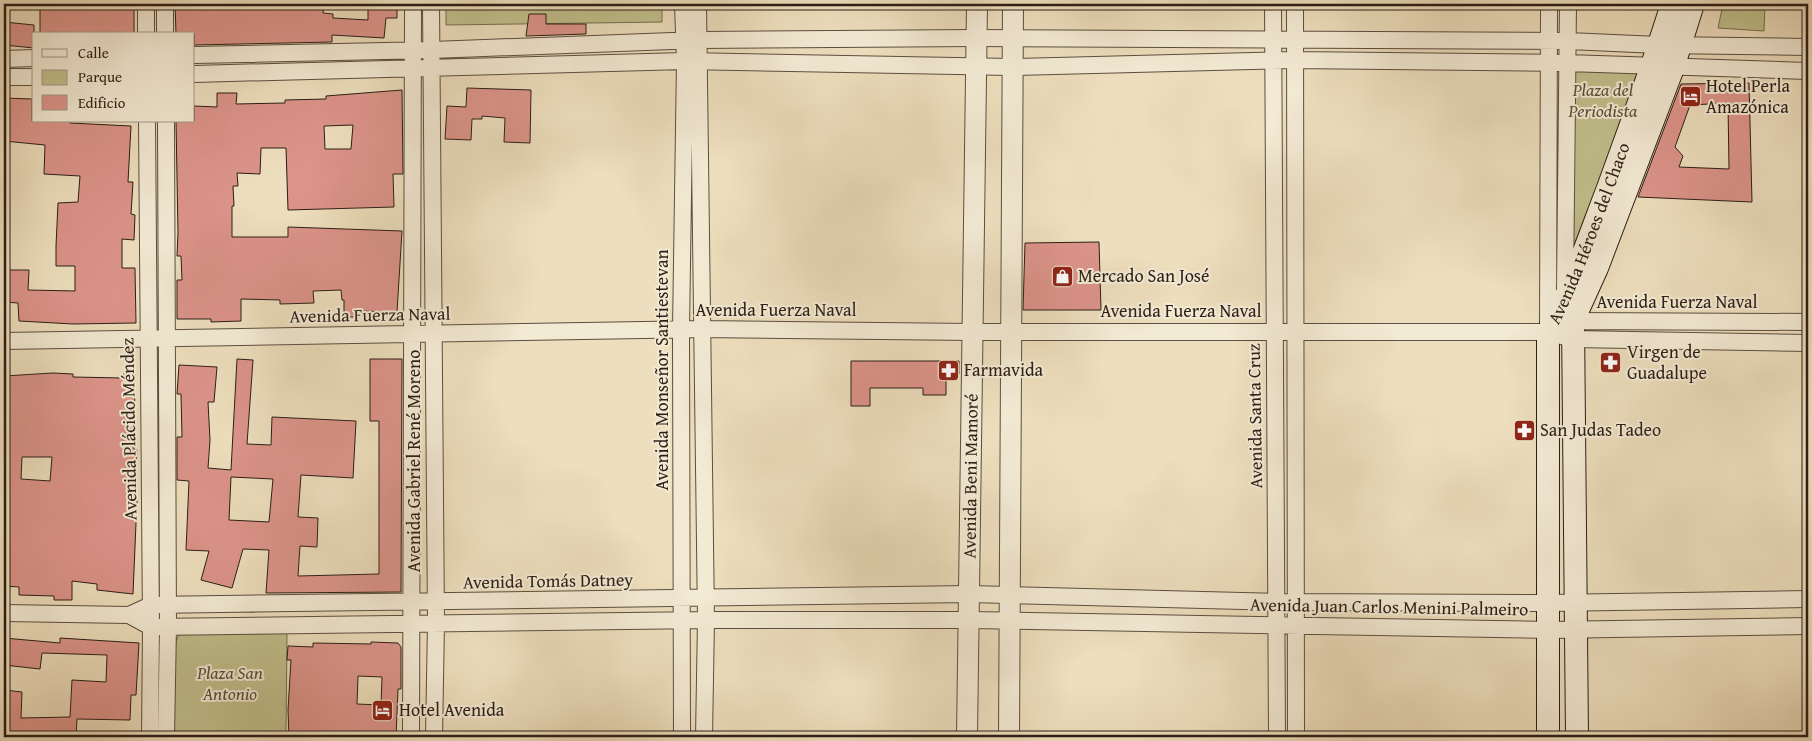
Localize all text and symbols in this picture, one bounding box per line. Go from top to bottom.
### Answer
legend [32,32,195,122]
text: Calle [78,42,109,63]
text: Parque [78,66,122,87]
place label: Hotel Perla Amazónica [1706,72,1791,120]
park label: Plaza del Periodista [1568,76,1638,124]
hotel icon: Hotel Perla Amazónica [1678,84,1702,108]
text: Edificio [78,92,126,113]
street label: Avenida Héroes del Chaco [1540,139,1636,329]
street label: Avenida Monseñor Santiestevan [648,250,675,491]
place label: Mercado San José [1078,262,1209,289]
shop icon: Mercado San José [1050,264,1074,288]
street label: Avenida Fuerza Naval [1596,288,1758,315]
street label: Avenida Fuerza Naval [695,296,857,323]
street label: Avenida Fuerza Naval [1100,297,1262,324]
street label: Avenida Fuerza Naval [289,300,451,329]
street label: Avenida Plácido Méndez [113,337,144,520]
place label: Virgen de Guadalupe [1627,338,1707,386]
street label: Avenida Santa Cruz [1240,343,1269,489]
street label: Avenida Gabriel René Moreno [400,350,427,572]
pharmacy icon: Virgen de Guadalupe [1599,350,1623,374]
place label: Farmavida [964,356,1044,383]
pharmacy icon: Farmavida [936,358,960,382]
street label: Avenida Beni Mamoré [955,393,985,559]
place label: San Judas Tadeo [1540,416,1661,443]
pharmacy icon: San Judas Tadeo [1512,418,1536,442]
street label: Avenida Tomás Datney [463,566,633,595]
street label: Avenida Juan Carlos Menini Palmeiro [1250,591,1529,622]
park label: Plaza San Antonio [196,659,263,707]
place label: Hotel Avenida [399,696,505,723]
hotel icon: Hotel Avenida [371,698,395,722]

